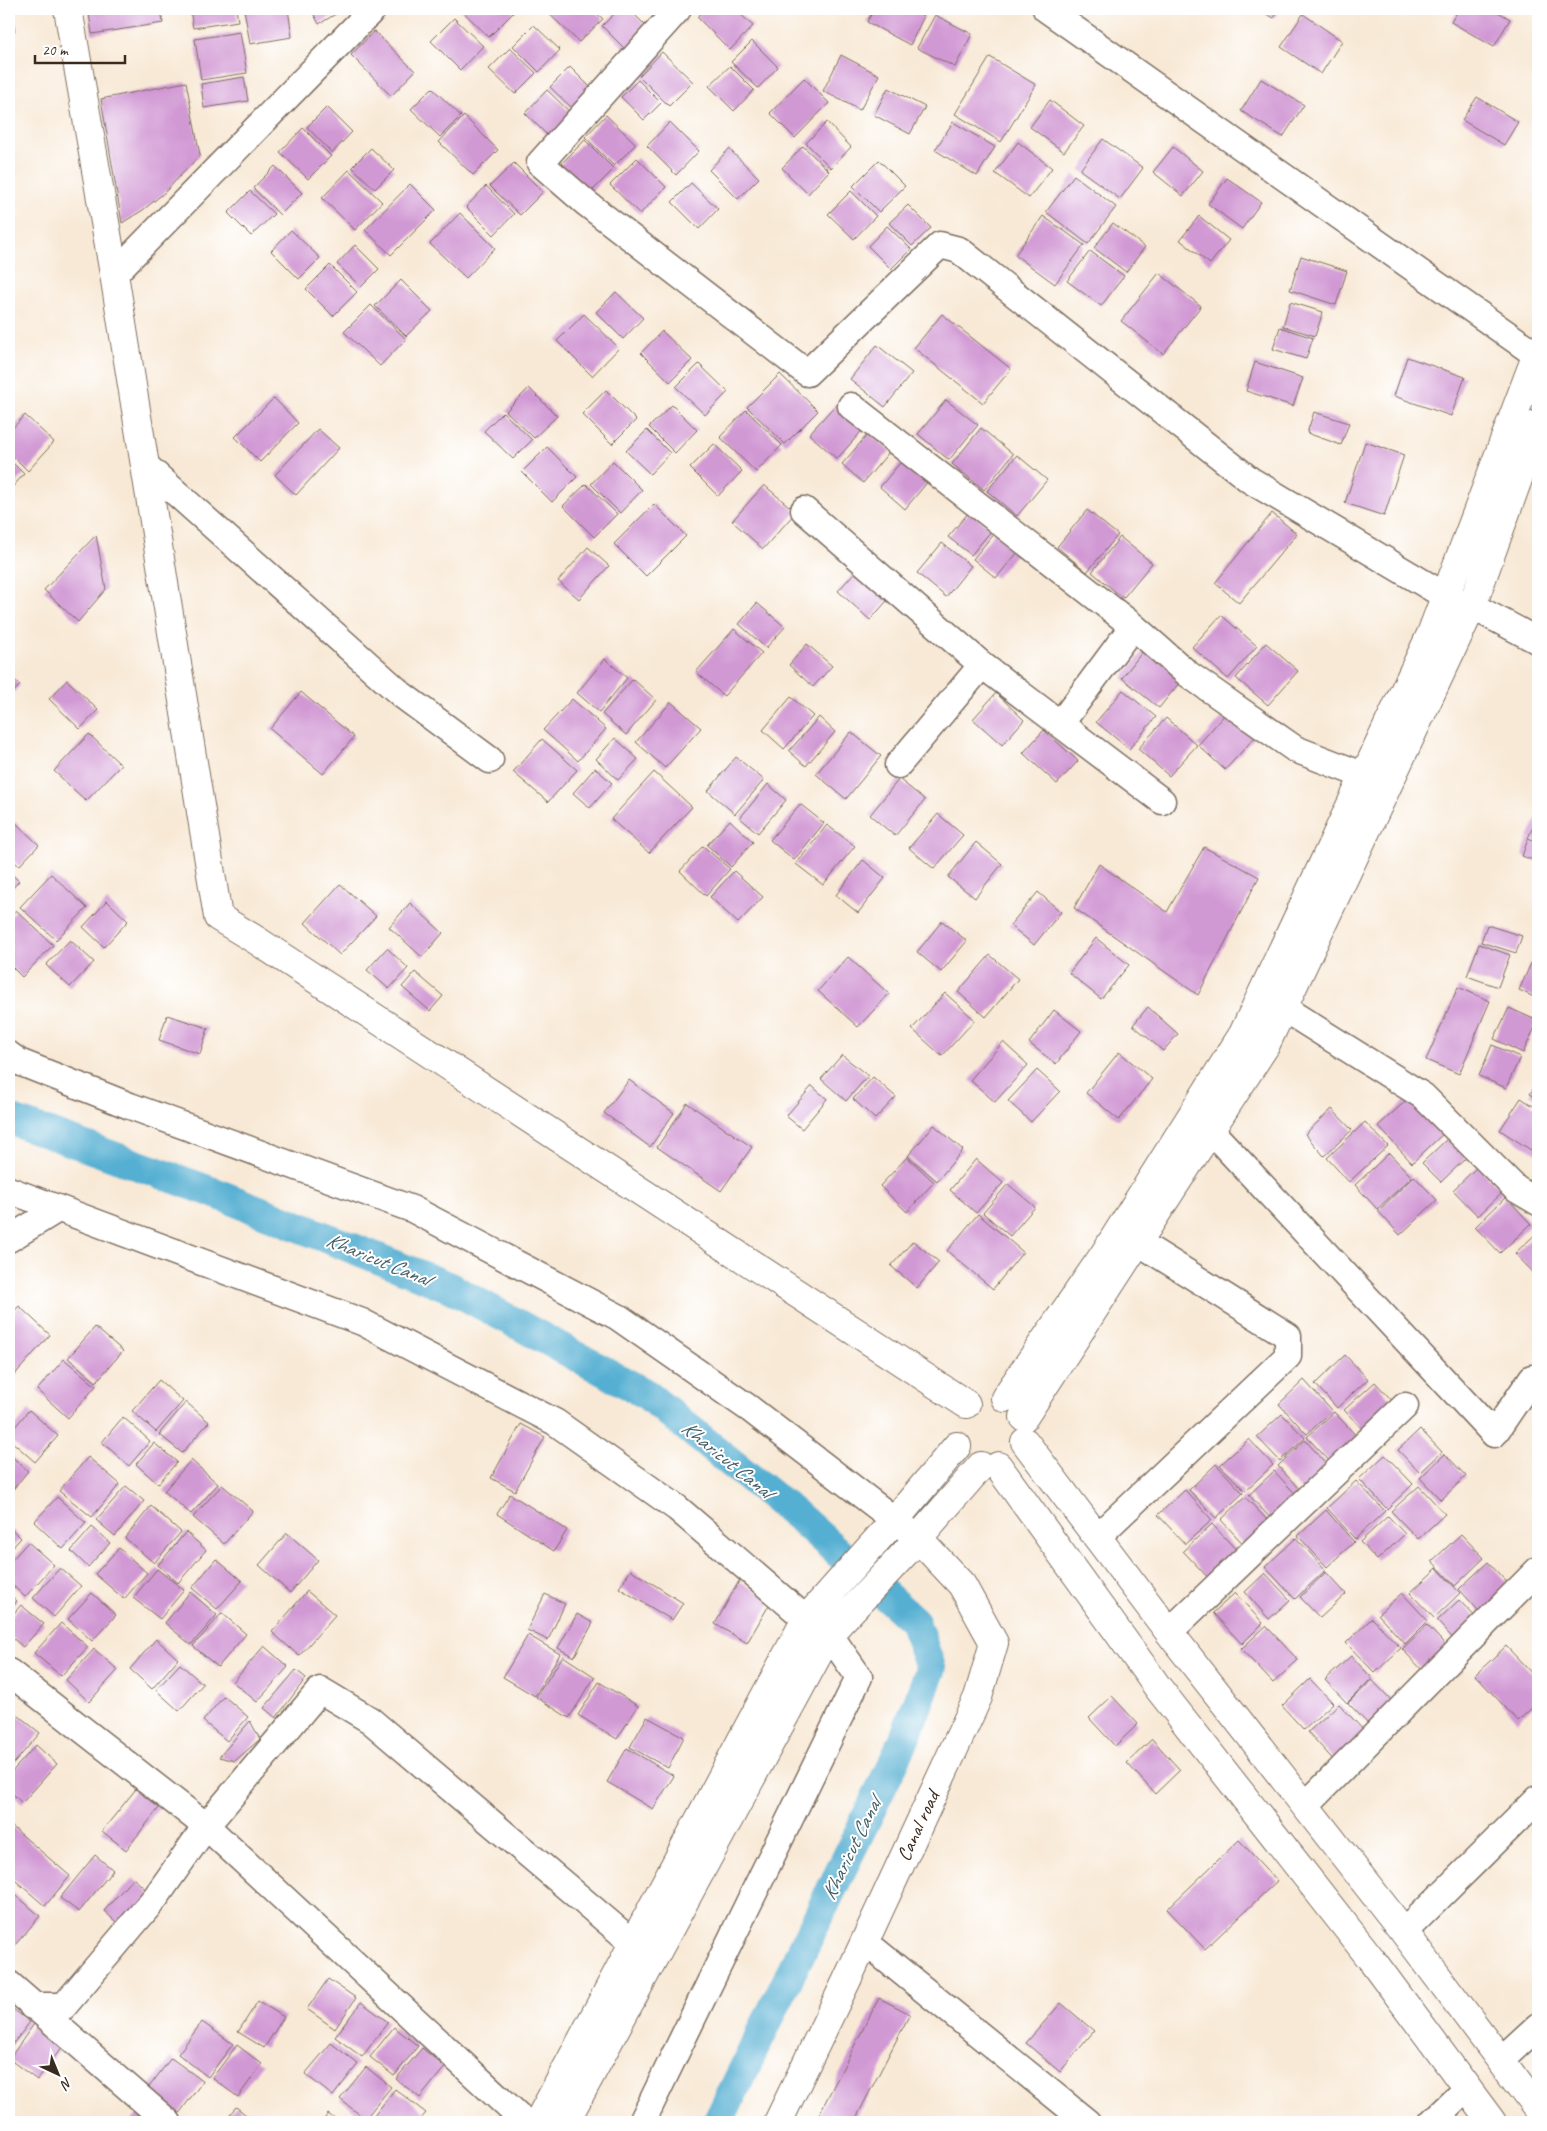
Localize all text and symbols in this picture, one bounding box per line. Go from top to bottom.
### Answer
scale bar [35,32,125,64]
text: 20 m [42,41,69,60]
water label: Kharicut Canal [322,1226,439,1294]
water label: Kharicut Canal [676,1415,783,1508]
street label: Canal road [891,1784,946,1865]
water label: Kharicut Canal [815,1788,889,1904]
north arrow [32,2048,82,2098]
text: N [56,2074,76,2094]

